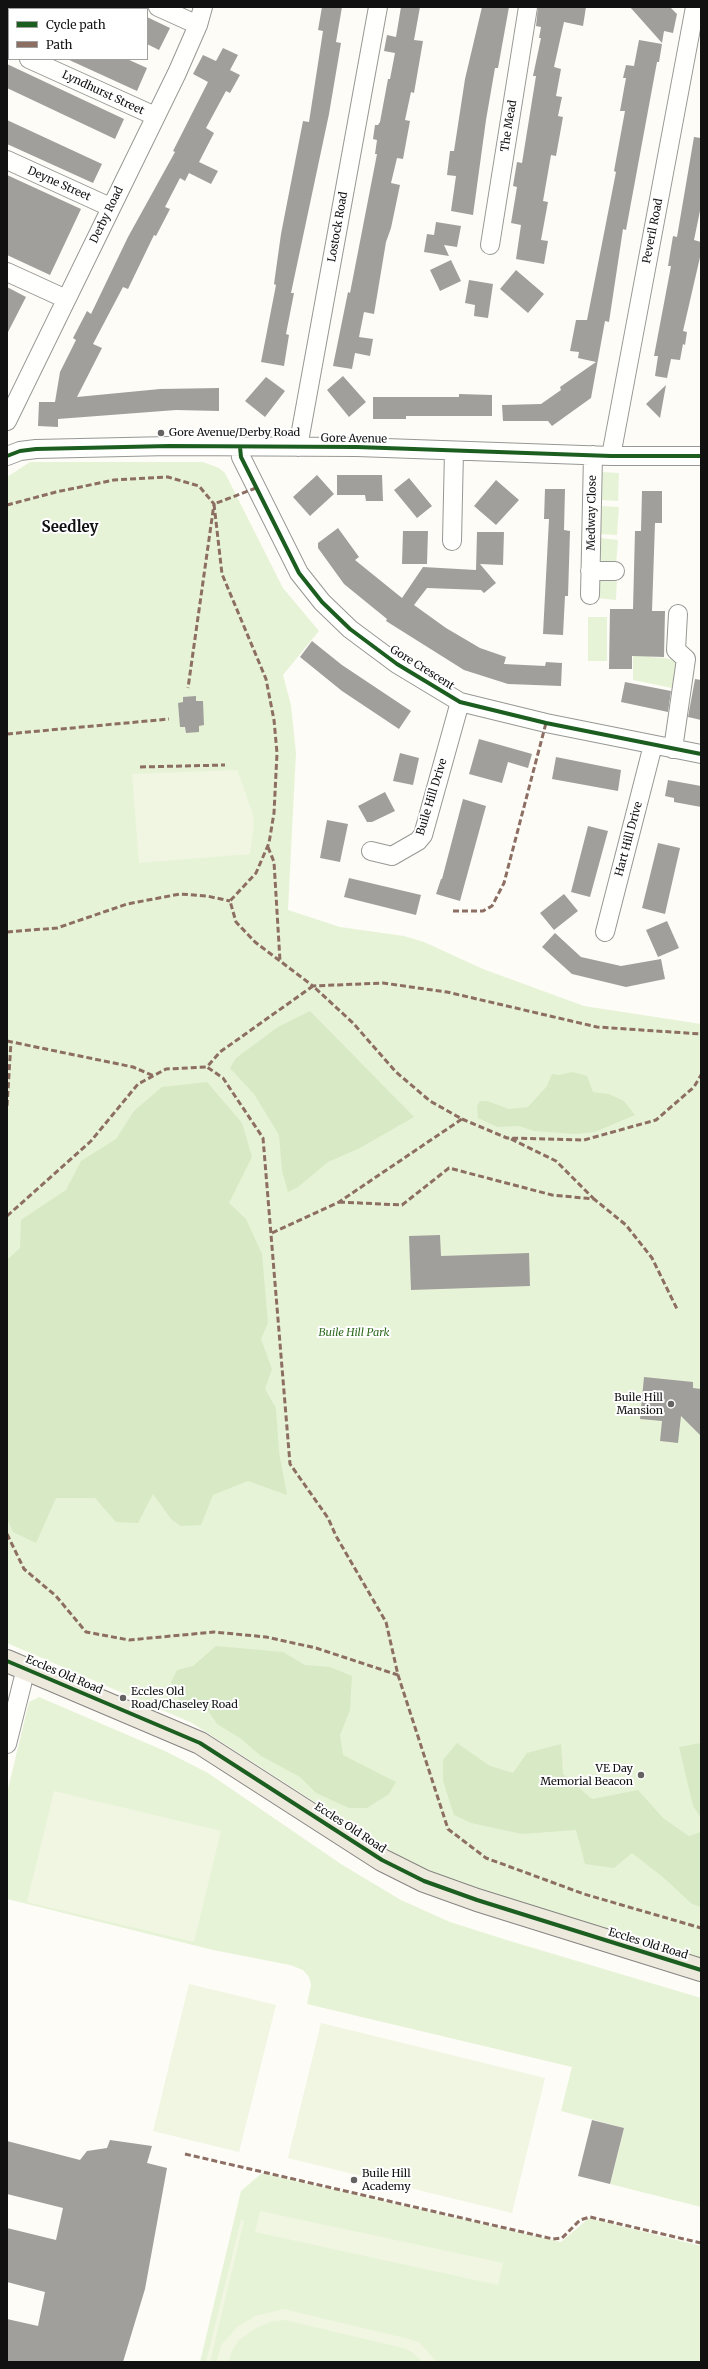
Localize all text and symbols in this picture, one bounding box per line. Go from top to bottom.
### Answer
legend [8,8,148,60]
text: Cycle path [46,17,106,32]
text: Path [46,37,72,52]
street label: Lyndhurst Street [60,68,146,118]
street label: The Mead [498,99,520,153]
street label: Deyne Street [25,164,93,204]
street label: Derby Road [88,185,126,245]
street label: Lostock Road [325,191,351,263]
street label: Peveril Road [640,197,666,265]
place label: Gore Avenue/Derby Road [169,426,300,440]
marker: Gore Avenue/Derby Road [156,428,166,438]
street label: Gore Avenue [321,432,387,446]
street label: Medway Close [585,475,599,551]
district label: Seedley [42,519,98,537]
street label: Gore Crescent [387,643,457,693]
street label: Buile Hill Drive [414,757,450,837]
street label: Hart Hill Drive [613,800,645,878]
park label: Buile Hill Park [318,1326,390,1340]
place label: Buile Hill Mansion [614,1391,663,1417]
marker: Buile Hill Mansion [666,1399,676,1409]
street label: Eccles Old Road [24,1653,104,1697]
place label: Eccles Old Road/Chaseley Road [131,1685,238,1711]
marker: Eccles Old Road/Chaseley Road [118,1693,128,1703]
place label: VE Day Memorial Beacon [540,1762,633,1788]
marker: VE Day Memorial Beacon [636,1770,646,1780]
street label: Eccles Old Road [312,1800,388,1856]
street label: Eccles Old Road [607,1926,689,1962]
place label: Buile Hill Academy [362,2167,411,2193]
marker: Buile Hill Academy [349,2175,359,2185]

